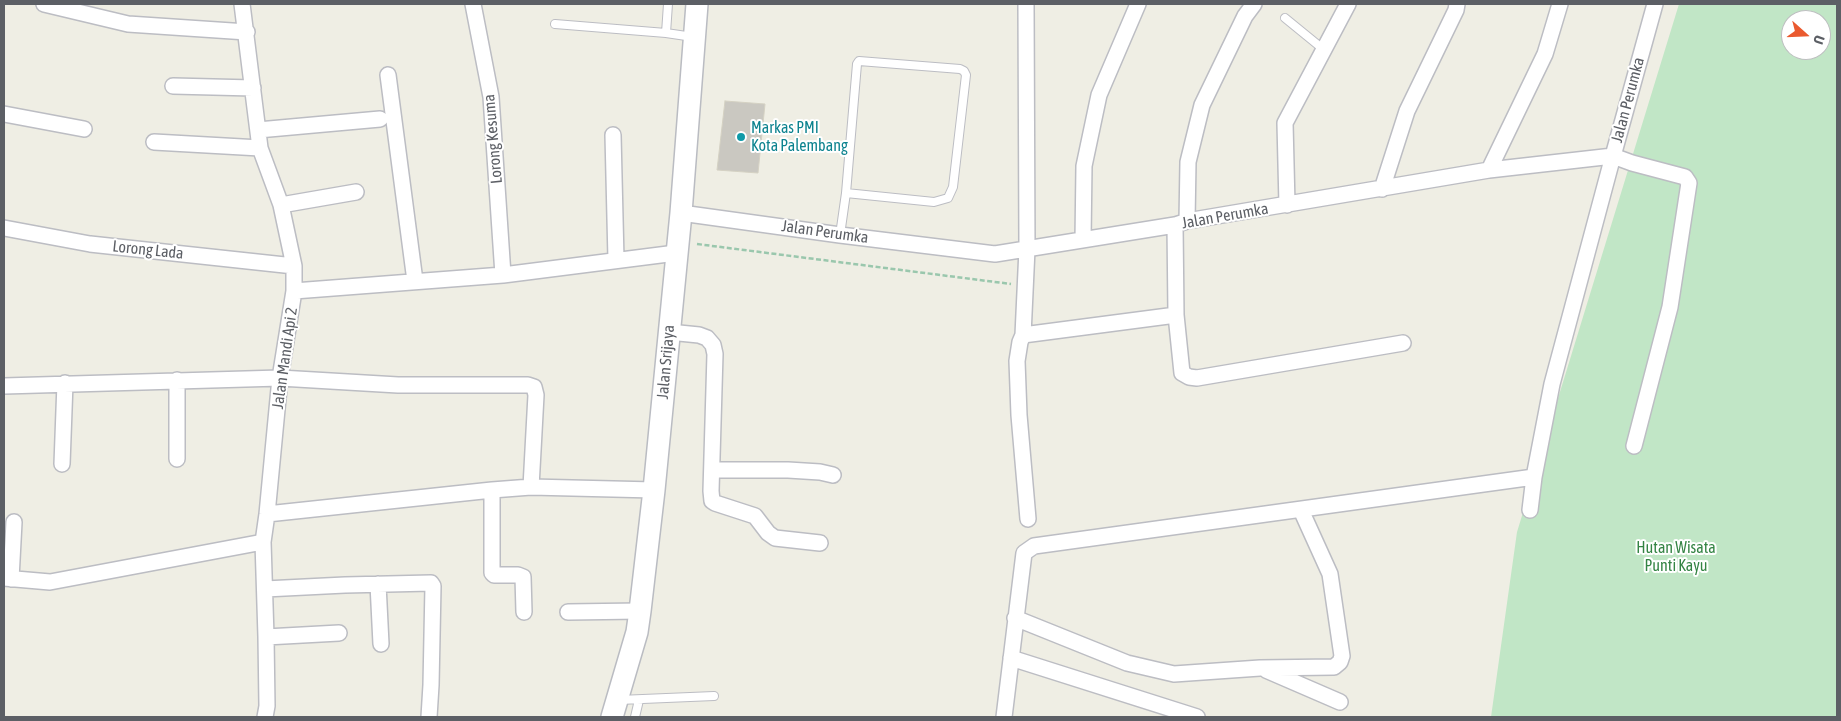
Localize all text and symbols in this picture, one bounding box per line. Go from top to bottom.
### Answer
north arrow [1781,10,1831,60]
text: U [1810,33,1828,46]
street label: Jalan Perumka [1607,55,1649,145]
street label: Lorong Kesuma [480,93,506,185]
place label: Markas PMI Kota Palembang [751,118,848,156]
marker: Markas PMI Kota Palembang [735,131,747,143]
street label: Jalan Perumka [1180,199,1270,233]
street label: Jalan Perumka [780,216,870,248]
street label: Lorong Lada [111,237,185,263]
street label: Jalan Mandi Api 2 [268,306,302,410]
street label: Jalan Srijaya [653,324,679,400]
park label: Hutan Wisata Punti Kayu [1636,538,1716,576]

